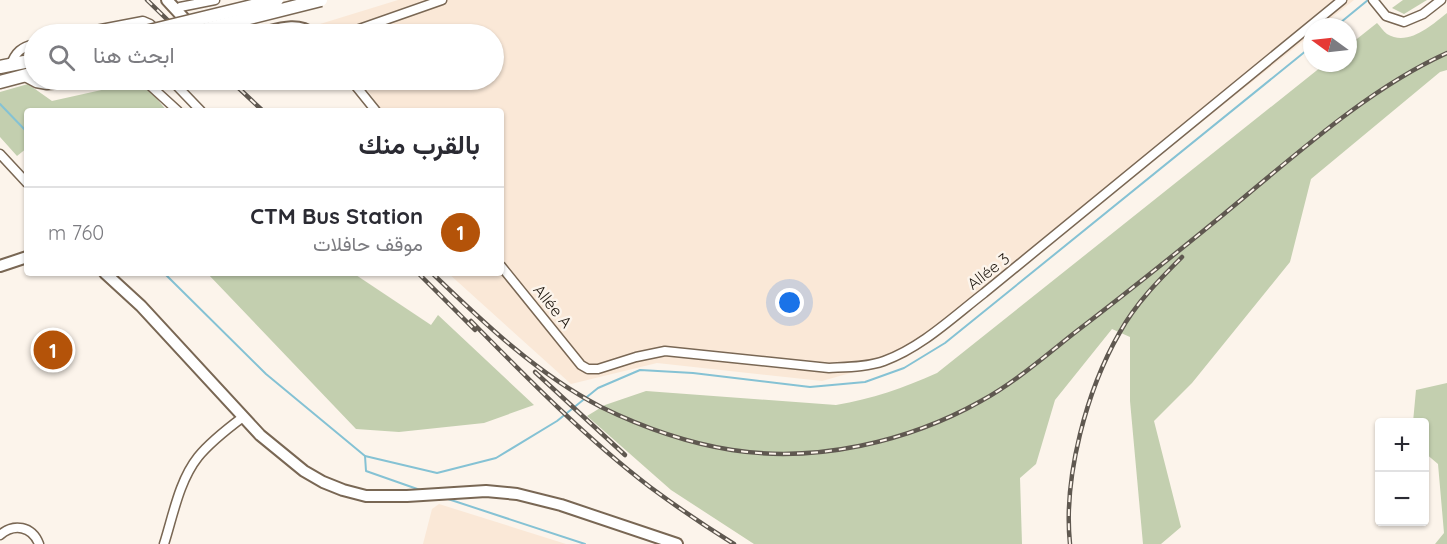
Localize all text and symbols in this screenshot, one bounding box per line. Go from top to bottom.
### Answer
north arrow [1303,18,1357,72]
search box [24,24,504,90]
icon: search [45,41,78,74]
text: ابحث هنا [93,41,175,69]
text: بالقرب منك [359,128,480,161]
text: CTM Bus Station [250,202,423,230]
text: 760 m [48,220,104,245]
text: 1 [457,220,464,245]
text: موقف حافلات [313,231,423,256]
street label: Allée 3 [963,248,1013,294]
street label: Allée A [529,280,577,332]
your location [775,288,804,317]
pin: 1 [34,328,72,372]
map controls [1375,418,1429,526]
button: + [1375,418,1429,472]
button: − [1375,472,1429,526]

